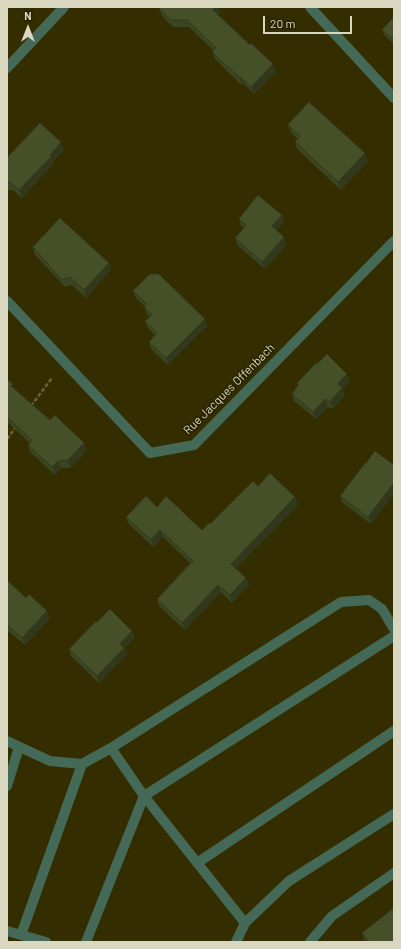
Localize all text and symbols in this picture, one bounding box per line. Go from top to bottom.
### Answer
north arrow [8,8,48,48]
scale bar [265,8,354,34]
text: N [24,9,32,22]
text: 20 m [270,16,296,30]
street label: Rue Jacques Offenbach [180,340,278,438]

